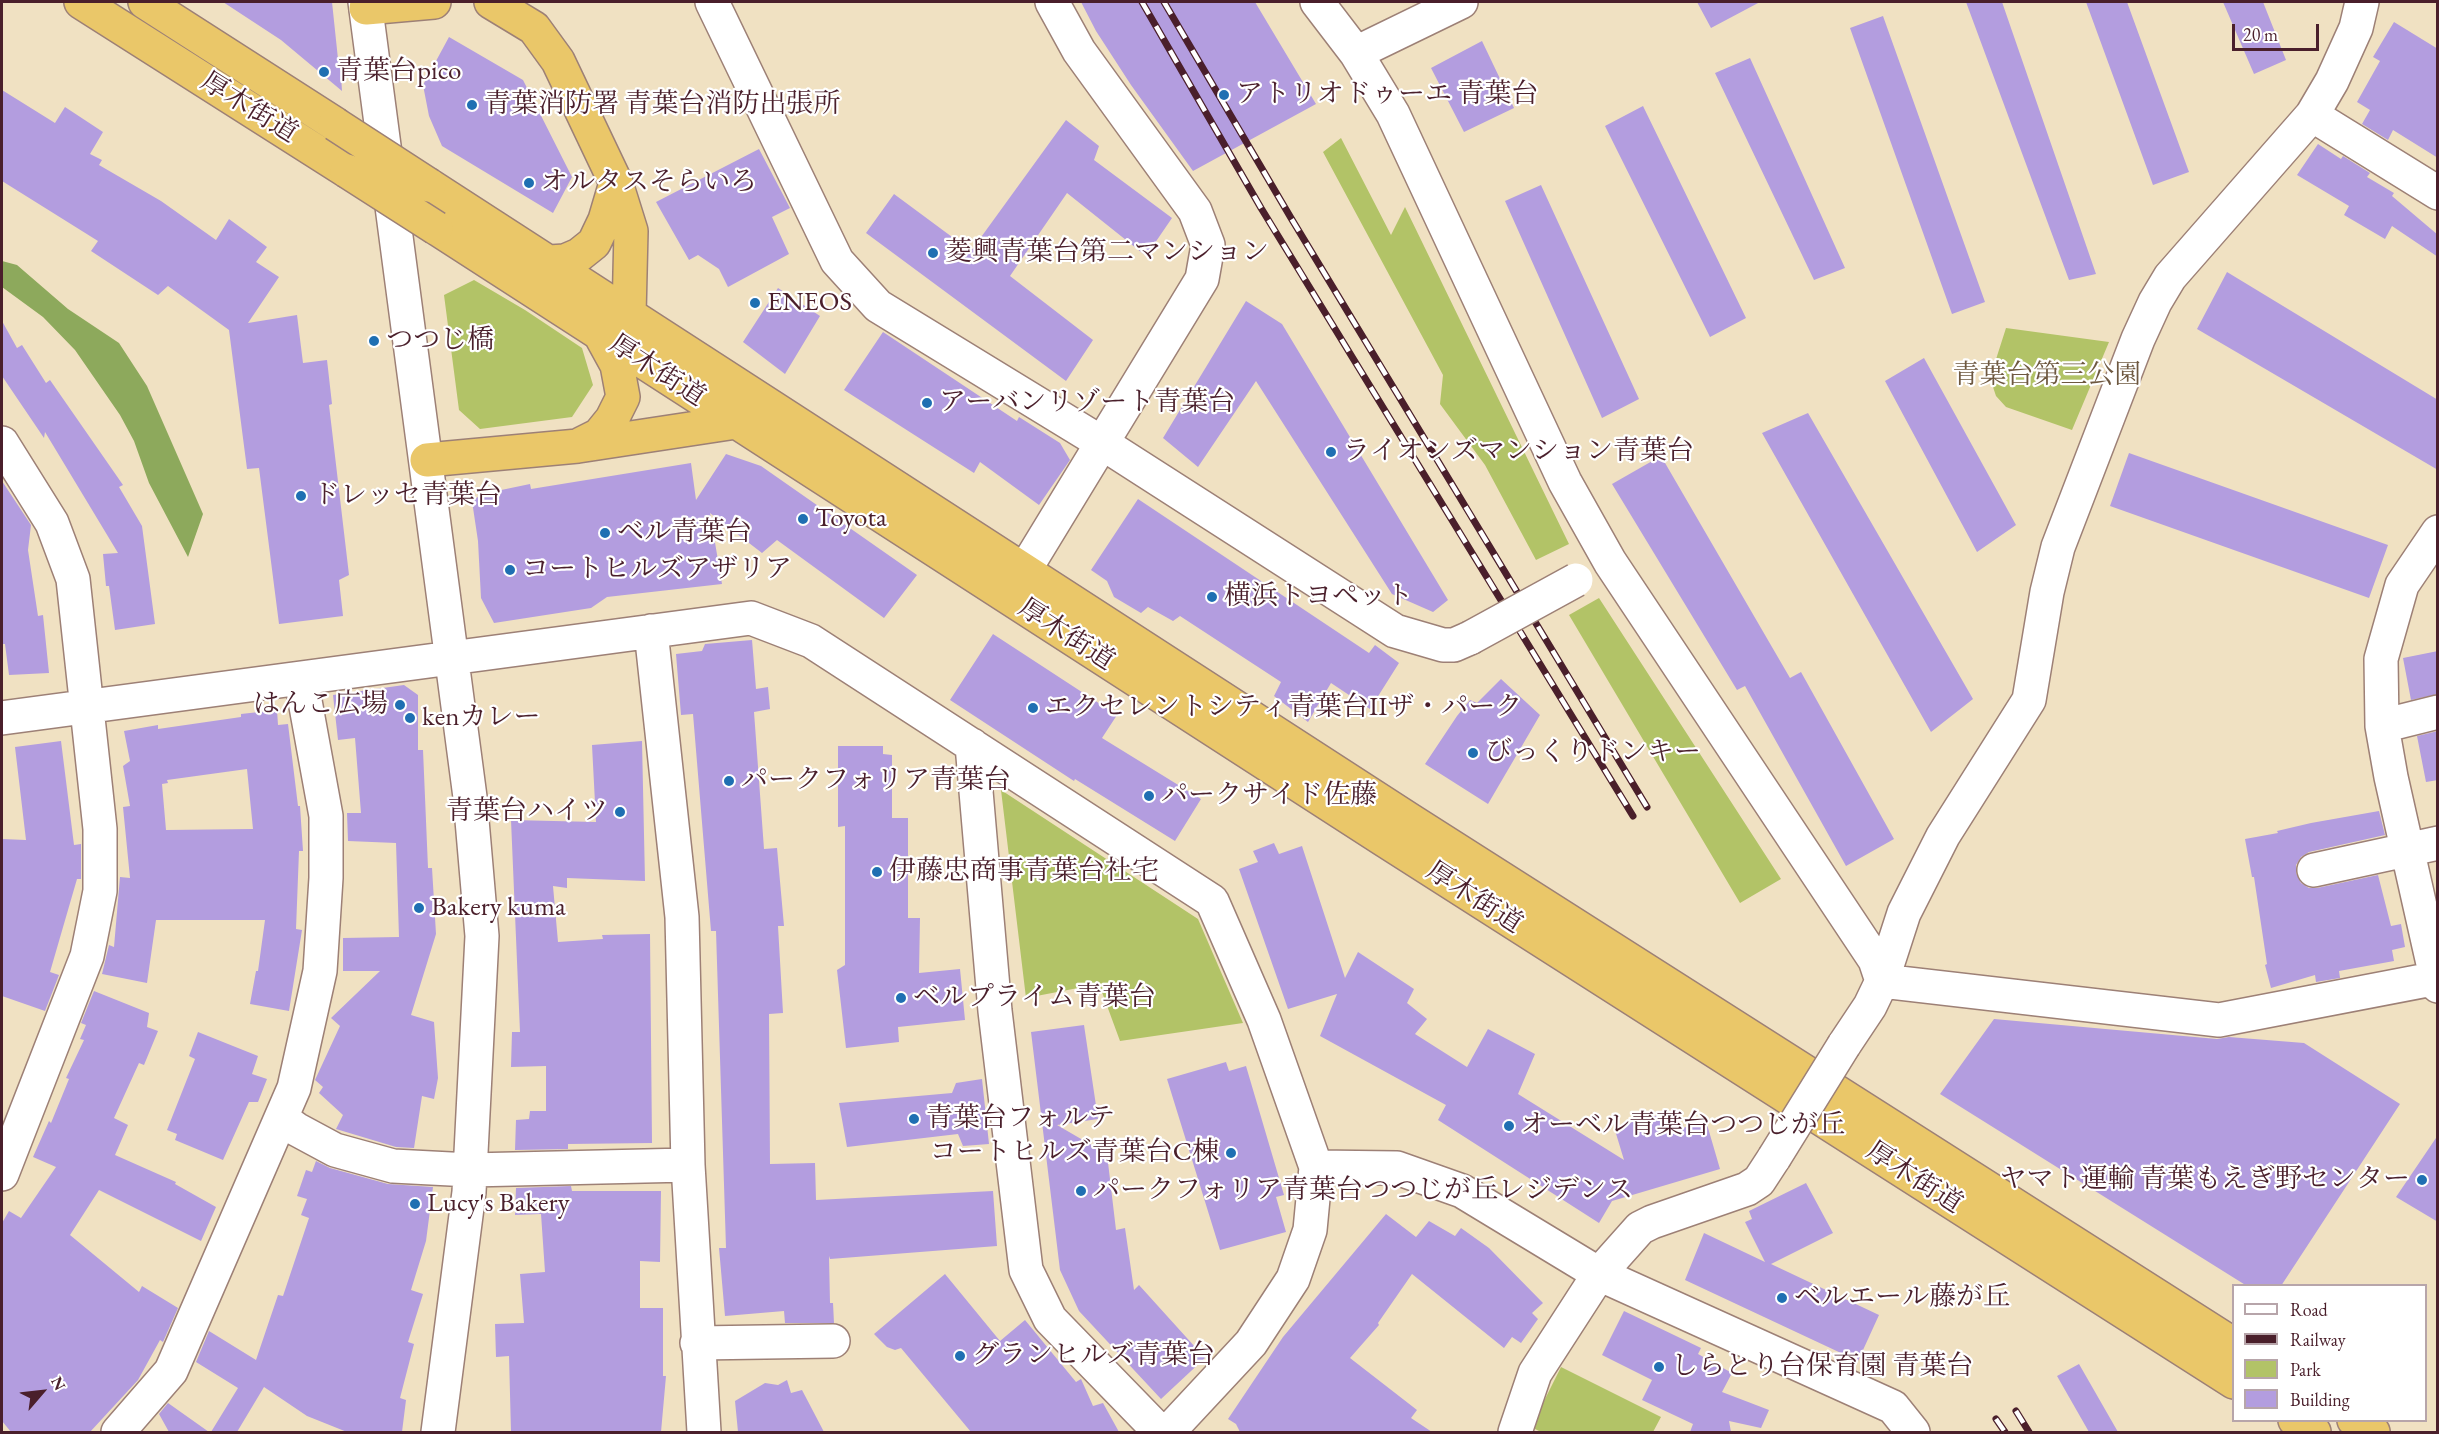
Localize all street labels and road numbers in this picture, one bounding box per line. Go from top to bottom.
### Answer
street label: 厚木街道 [195,66,303,150]
street label: 厚木街道 [603,328,711,414]
street label: 厚木街道 [1012,592,1120,678]
street label: 厚木街道 [1420,855,1528,941]
street label: 厚木街道 [1860,1135,1968,1221]

